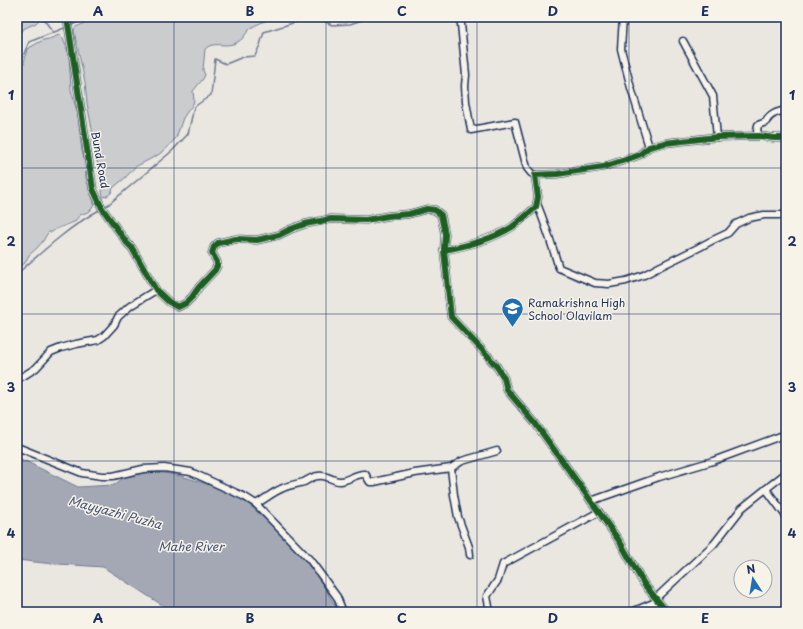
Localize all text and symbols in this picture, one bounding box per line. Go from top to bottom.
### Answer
text: A [93,1,103,20]
text: B [246,1,255,20]
text: C [397,1,407,20]
text: D [548,1,558,20]
text: E [701,1,709,20]
text: 1 [8,85,14,104]
text: 1 [789,85,795,104]
street label: Bund Road [87,130,114,190]
text: 2 [6,231,16,250]
text: 2 [787,231,797,250]
place label: Ramakrishna High School Olavilam [528,294,625,324]
school or university icon: Ramakrishna High School Olavilam [499,296,525,329]
text: 3 [7,377,16,396]
text: 3 [788,377,797,396]
water label: Mayyazhi Puzha [67,491,164,533]
text: 4 [7,523,16,542]
text: 4 [788,523,797,542]
water label: Mahe River [158,537,225,555]
north arrow [733,559,773,599]
text: N [745,559,757,578]
text: A [93,608,103,627]
text: B [246,608,255,627]
text: C [397,608,407,627]
text: D [548,608,558,627]
text: E [701,608,709,627]

